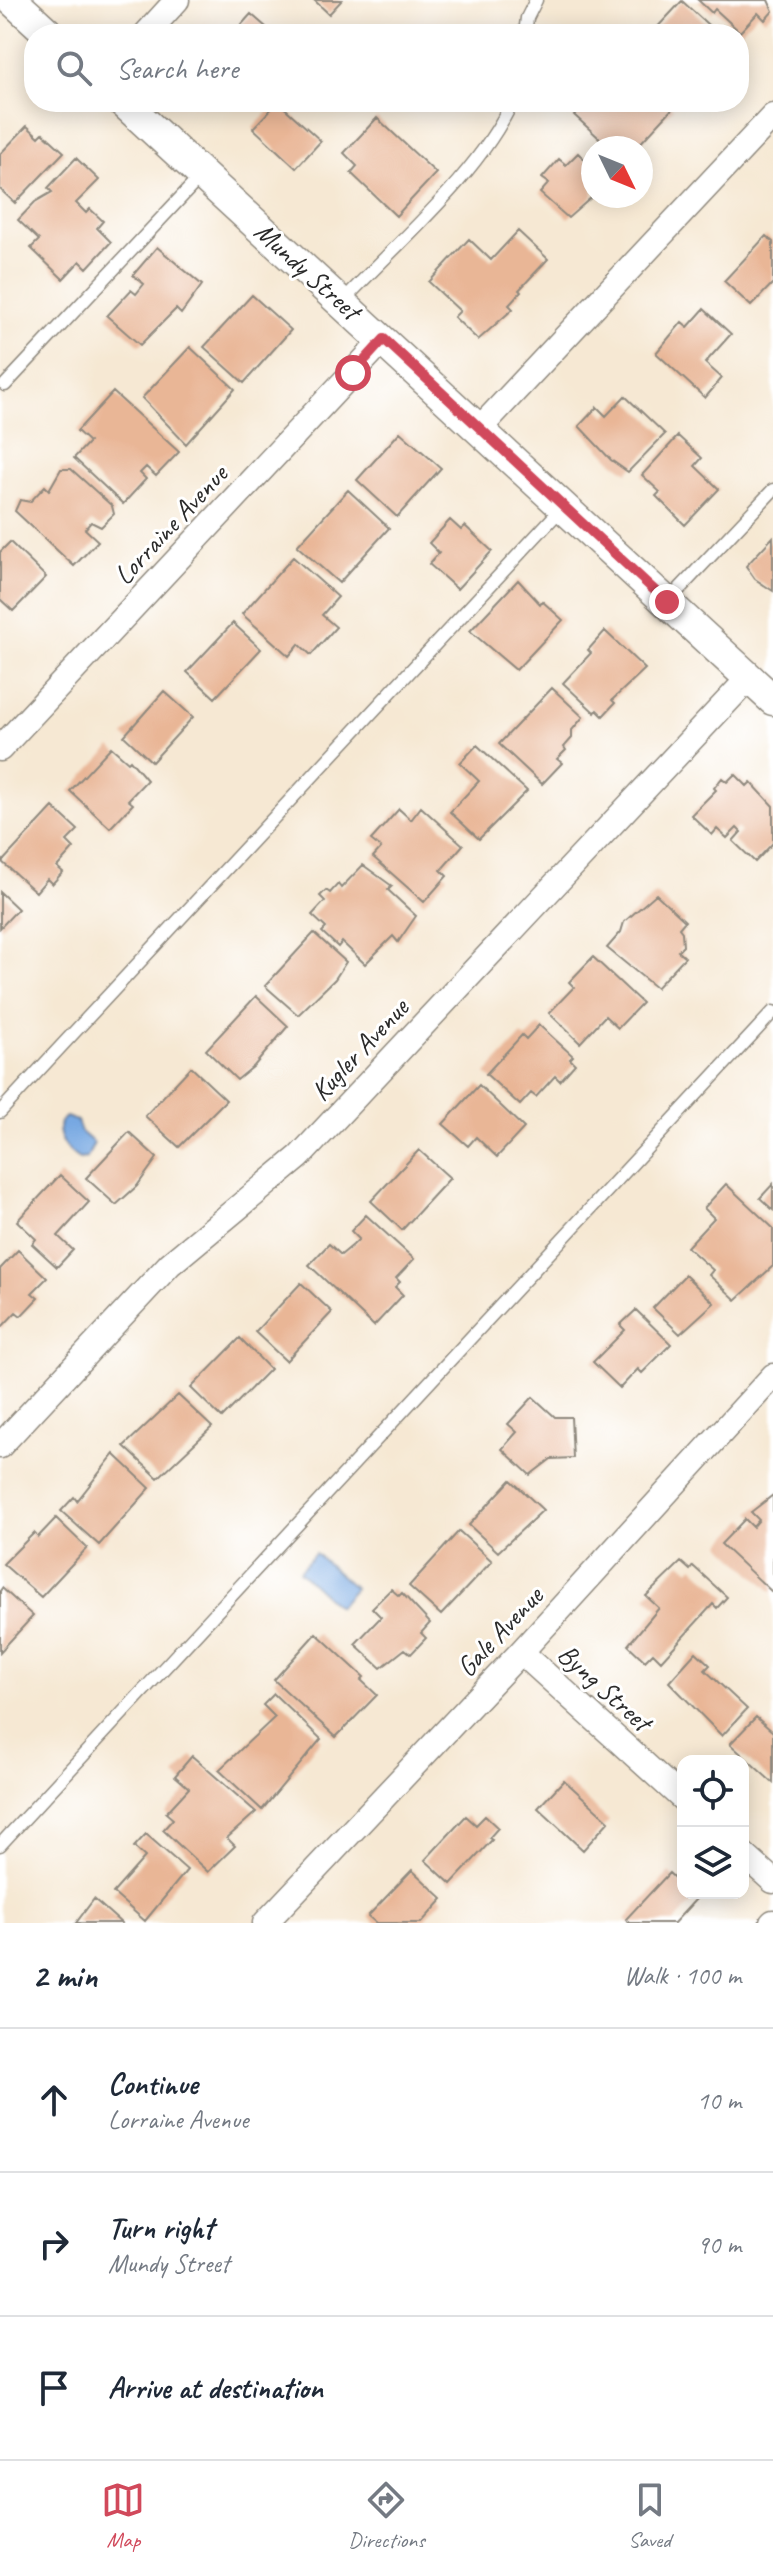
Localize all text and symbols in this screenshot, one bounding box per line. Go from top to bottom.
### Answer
search box [24,24,749,112]
icon: search [52,46,96,90]
text: Search here [116,49,238,87]
north arrow [581,136,653,208]
street label: Mundy Street [247,214,371,330]
route start [335,355,371,391]
street label: Lorraine Avenue [106,456,236,592]
route end [649,584,685,620]
street label: Kugler Avenue [303,989,417,1108]
street label: Gale Avenue [449,1577,551,1684]
street label: Byng Street [551,1636,661,1741]
map controls [677,1755,749,1899]
button: locate [677,1755,749,1827]
button: layers [677,1827,749,1899]
text: 2 min [32,1954,97,1997]
text: Walk · 100 m [624,1959,741,1992]
text: Continue [108,2065,198,2103]
icon: ahead [32,2078,76,2122]
text: 10 m [697,2084,741,2117]
text: Lorraine Avenue [108,2103,248,2136]
text: Turn right [108,2209,213,2247]
icon: right [32,2222,76,2266]
text: 90 m [697,2228,741,2261]
text: Mundy Street [108,2247,229,2280]
icon: arrive [32,2366,76,2410]
text: Arrive at destination [108,2369,323,2407]
tab: Map [101,2478,145,2554]
tab: Directions [348,2478,425,2554]
tab: Saved [628,2478,672,2554]

